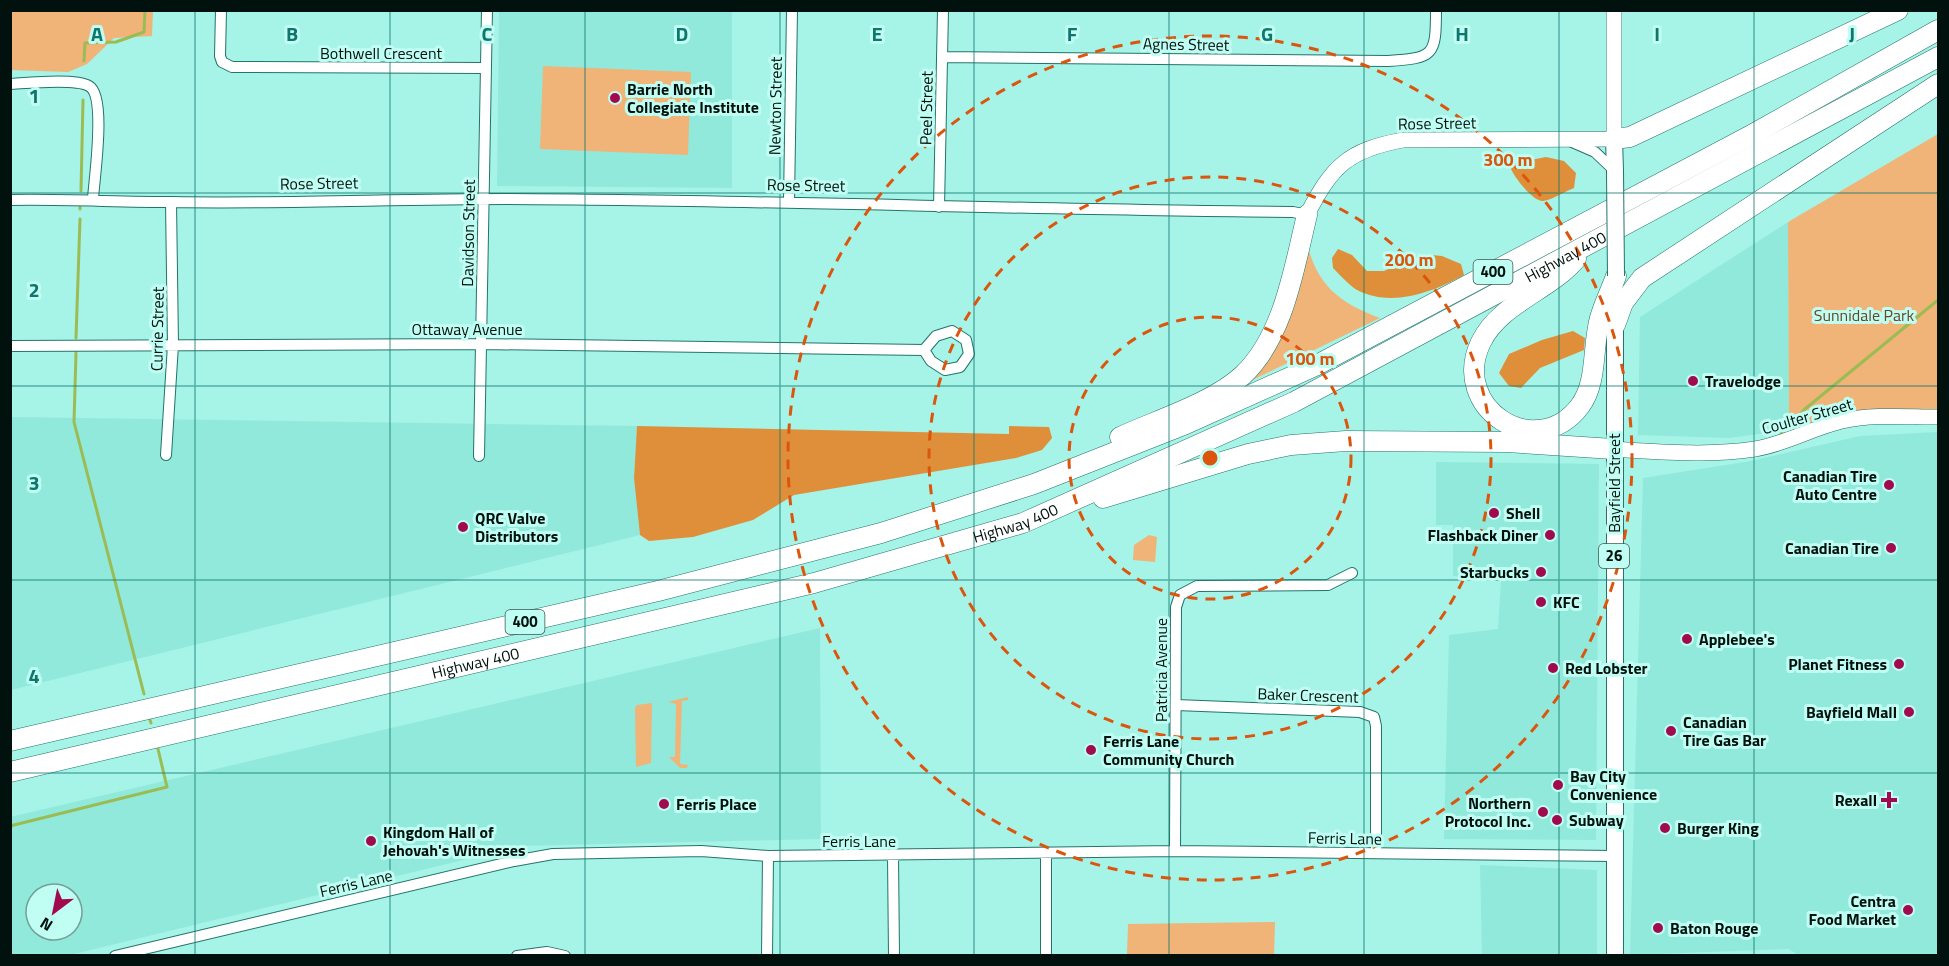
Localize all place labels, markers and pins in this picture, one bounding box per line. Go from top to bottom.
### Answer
place label: Barrie North Collegiate Institute [627,77,759,119]
marker: Barrie North Collegiate Institute [608,91,622,105]
place label: Travelodge [1705,369,1781,393]
marker: Travelodge [1686,374,1700,388]
centre of rings [1200,448,1220,468]
place label: Canadian Tire Auto Centre [1783,464,1877,506]
marker: Canadian Tire Auto Centre [1882,478,1896,492]
place label: Shell [1506,501,1540,525]
place label: QRC Valve Distributors [475,506,558,548]
marker: Shell [1487,506,1501,520]
marker: QRC Valve Distributors [456,520,470,534]
place label: Flashback Diner [1428,523,1538,547]
marker: Flashback Diner [1543,528,1557,542]
place label: Canadian Tire [1785,536,1879,560]
marker: Canadian Tire [1884,541,1898,555]
place label: Starbucks [1460,560,1529,584]
marker: Starbucks [1534,565,1548,579]
place label: KFC [1553,590,1580,614]
marker: KFC [1534,595,1548,609]
place label: Applebee's [1699,627,1775,651]
marker: Applebee's [1680,632,1694,646]
place label: Planet Fitness [1788,652,1887,676]
place label: Red Lobster [1565,656,1648,680]
marker: Planet Fitness [1892,657,1906,671]
marker: Red Lobster [1546,661,1560,675]
place label: Bayfield Mall [1806,700,1897,724]
marker: Bayfield Mall [1902,705,1916,719]
place label: Canadian Tire Gas Bar [1683,710,1766,752]
marker: Canadian Tire Gas Bar [1664,724,1678,738]
place label: Ferris Lane Community Church [1103,729,1234,771]
marker: Ferris Lane Community Church [1084,743,1098,757]
place label: Bay City Convenience [1570,764,1657,806]
marker: Bay City Convenience [1551,778,1565,792]
place label: Rexall [1835,788,1877,812]
place label: Northern Protocol Inc. [1445,791,1531,833]
place label: Ferris Place [676,792,757,816]
marker: Rexall [1882,793,1896,807]
marker: Ferris Place [657,797,671,811]
marker: Northern Protocol Inc. [1536,805,1550,819]
place label: Subway [1569,808,1624,832]
marker: Subway [1550,813,1564,827]
place label: Burger King [1677,816,1759,840]
place label: Kingdom Hall of Jehovah's Witnesses [383,820,525,862]
marker: Burger King [1658,821,1672,835]
marker: Kingdom Hall of Jehovah's Witnesses [364,834,378,848]
place label: Centra Food Market [1809,889,1896,931]
marker: Centra Food Market [1901,903,1915,917]
place label: Baton Rouge [1670,916,1758,940]
marker: Baton Rouge [1651,921,1665,935]

